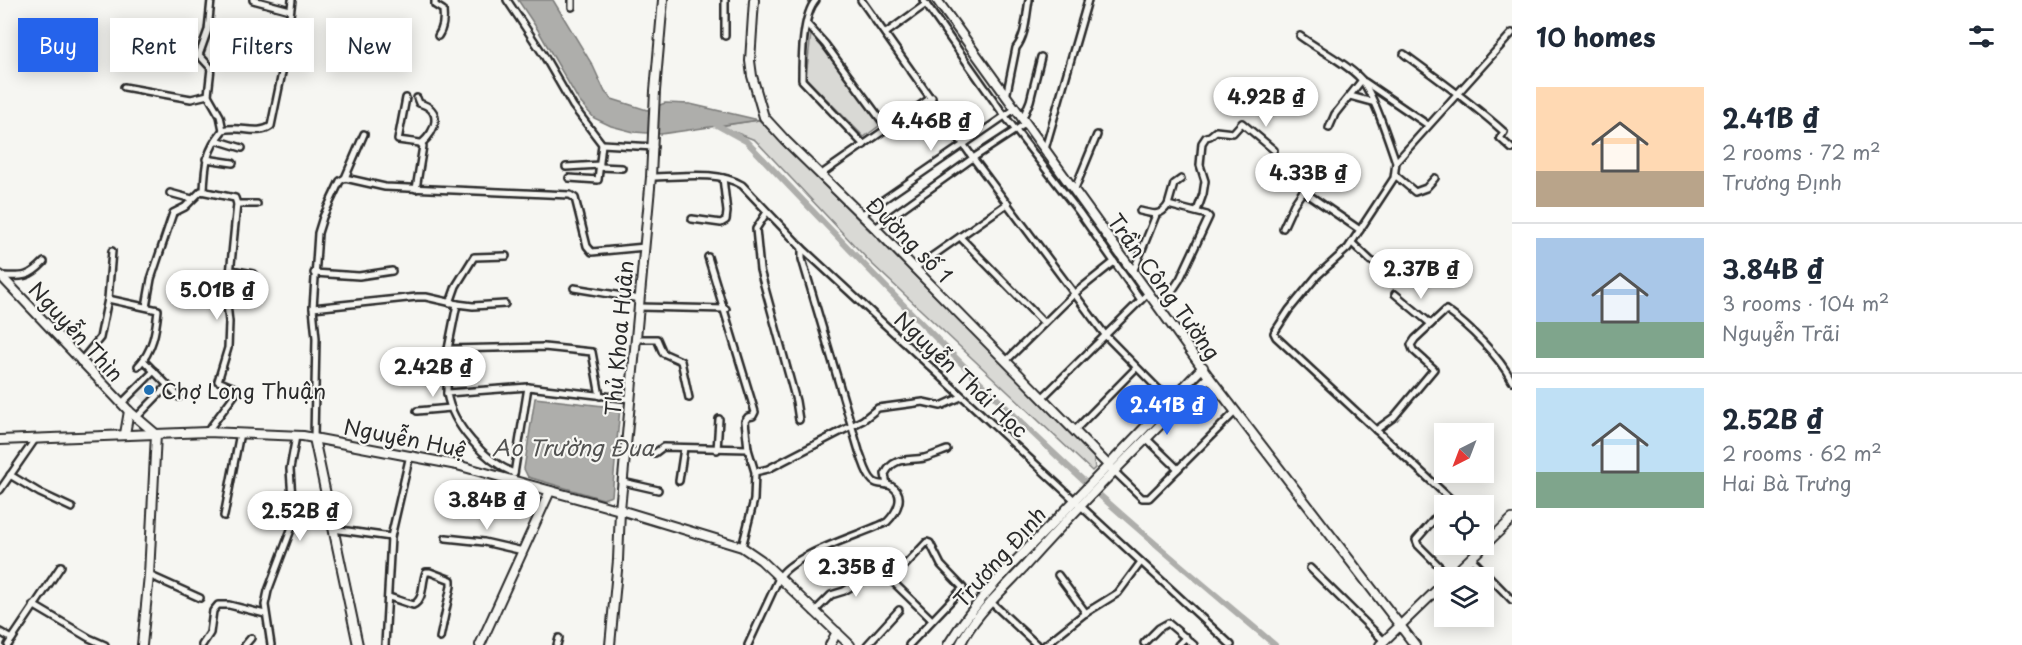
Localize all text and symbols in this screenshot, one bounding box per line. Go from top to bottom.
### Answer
text: 10 homes [1536,17,1656,56]
chip: Buy [18,18,98,72]
chip: Rent [110,18,198,72]
chip: Filters [210,18,314,72]
chip: New [326,18,412,72]
icon: filters [1965,20,1998,53]
pin: 4.92B ₫ [1211,77,1321,128]
text: 4.92B ₫ [1227,81,1305,111]
text: 2.41B ₫ [1722,98,1819,137]
pin: 4.46B ₫ [876,101,986,152]
text: 4.46B ₫ [891,105,971,135]
icon: home [1584,111,1656,183]
text: 2 rooms · 72 m² [1722,137,1881,167]
pin: 4.33B ₫ [1253,153,1363,204]
text: 4.33B ₫ [1269,157,1347,187]
text: Trương Định [1722,167,1842,197]
street label: Đường số 1 [859,188,961,290]
street label: Trần Công Tường [1101,206,1229,366]
pin: 2.37B ₫ [1366,249,1476,300]
text: 3.84B ₫ [1722,249,1823,288]
text: 2.37B ₫ [1383,253,1459,283]
street label: Thủ Khoa Huân [595,259,641,417]
icon: home [1584,262,1656,334]
pin: 5.01B ₫ [162,270,272,321]
street label: Nguyễn Thìn [22,274,132,388]
text: 5.01B ₫ [180,274,254,304]
text: 3 rooms · 104 m² [1722,288,1889,318]
street label: Nguyễn Thái Học [888,303,1036,445]
text: Nguyễn Trãi [1722,318,1840,348]
pin: 2.42B ₫ [378,347,488,398]
text: 2.42B ₫ [394,351,472,381]
place label: Chợ Long Thuận [161,374,326,406]
marker: Chợ Long Thuận [142,383,156,397]
pin: 2.41B ₫ [1112,385,1222,436]
text: 2.41B ₫ [1130,389,1204,419]
text: 2.52B ₫ [1722,399,1823,438]
street label: Nguyễn Huệ [341,410,469,464]
icon: home [1584,412,1656,484]
north arrow [1434,423,1494,483]
map controls [1434,423,1494,627]
water label: Ao Trường Đua [492,430,655,463]
text: 2 rooms · 62 m² [1722,438,1882,468]
text: Hai Bà Trưng [1722,468,1851,498]
pin: 3.84B ₫ [432,480,542,531]
text: 3.84B ₫ [448,484,526,514]
pin: 2.52B ₫ [245,491,355,542]
text: 2.52B ₫ [261,495,339,525]
button: locate [1434,495,1494,555]
street label: Trương Định [945,498,1053,614]
pin: 2.35B ₫ [801,547,911,598]
text: 2.35B ₫ [818,551,894,581]
button: layers [1434,567,1494,627]

